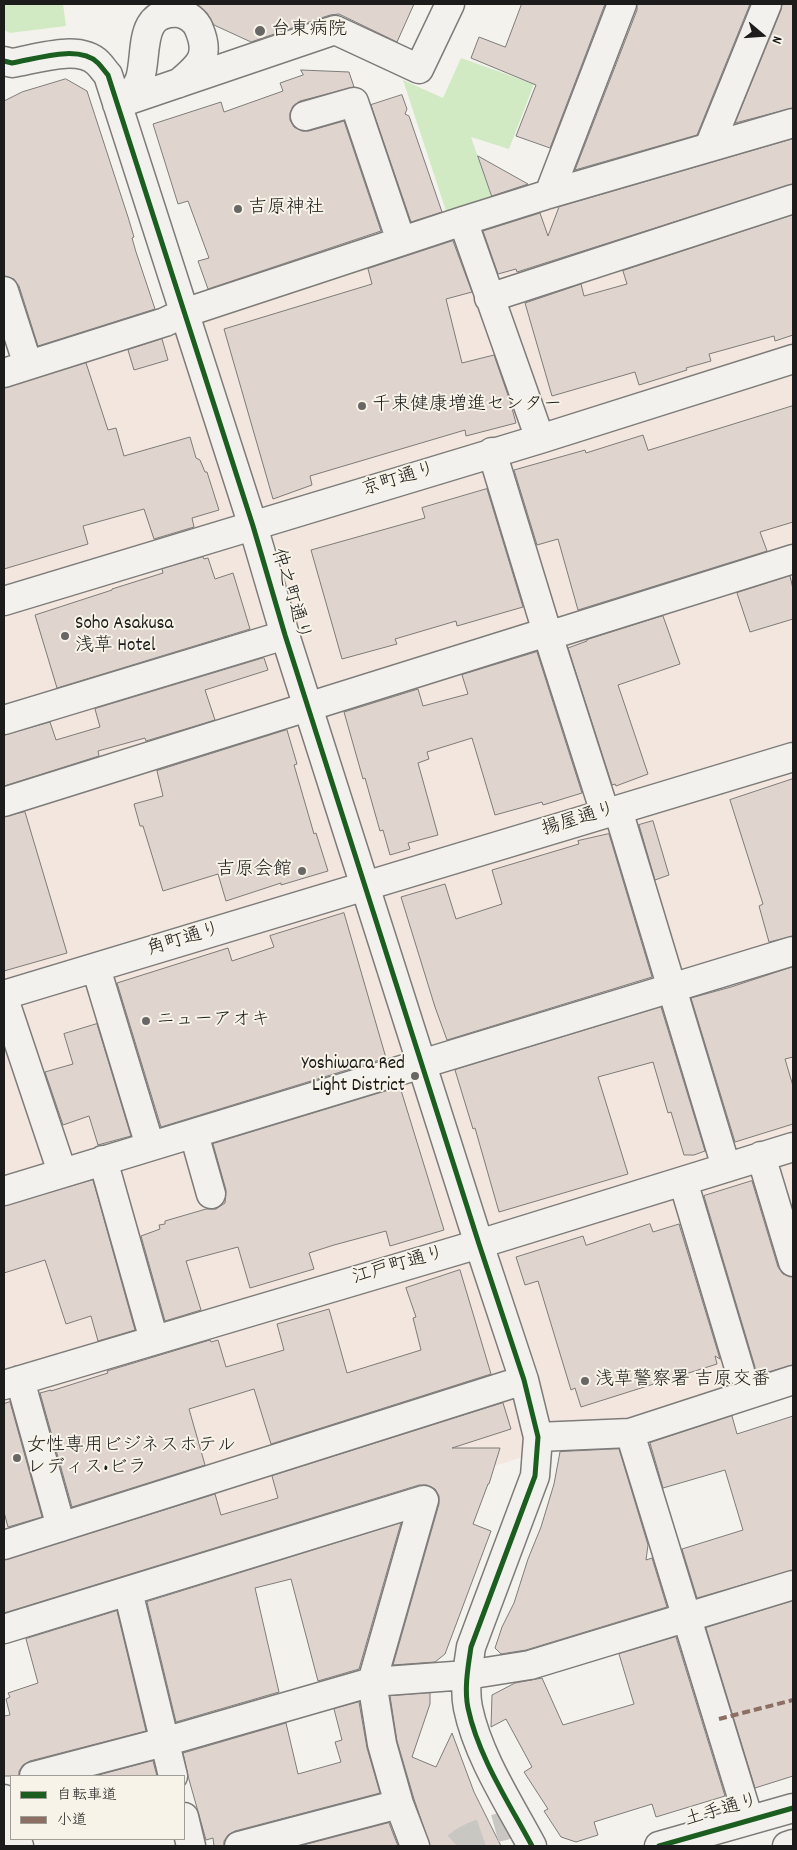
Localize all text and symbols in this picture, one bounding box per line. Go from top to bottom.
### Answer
north arrow [737,10,787,60]
place label: 台東病院 [271,20,347,42]
marker: 台東病院 [253,24,267,38]
text: N [766,33,787,46]
place label: 吉原神社 [248,198,324,220]
marker: 吉原神社 [232,203,244,215]
place label: 千束健康増進センター [372,395,562,417]
marker: 千束健康増進センター [356,400,368,412]
street label: 京町通り [359,459,439,503]
street label: 仲之町通り [264,546,314,644]
place label: Soho Asakusa 浅草 Hotel [75,614,174,658]
marker: Soho Asakusa 浅草 Hotel [59,630,71,642]
street label: 揚屋通り [539,799,619,843]
place label: 吉原会館 [216,860,292,882]
marker: 吉原会館 [296,865,308,877]
street label: 角町通り [144,919,224,963]
place label: ニューアオキ [156,1010,270,1032]
marker: ニューアオキ [140,1015,152,1027]
place label: Yoshiwara Red Light District [301,1054,405,1098]
marker: Yoshiwara Red Light District [409,1070,421,1082]
street label: 江戸町通り [350,1243,448,1291]
place label: 浅草警察署 吉原交番 [595,1370,770,1392]
marker: 浅草警察署 吉原交番 [579,1375,591,1387]
place label: 女性専用ビジネスホテル レディス•ビラ [27,1436,236,1480]
marker: 女性専用ビジネスホテル レディス•ビラ [11,1452,23,1464]
legend [10,1775,185,1840]
text: 自転車道 [57,1785,117,1807]
street label: 土手通り [682,1791,762,1833]
text: 小道 [57,1810,87,1832]

